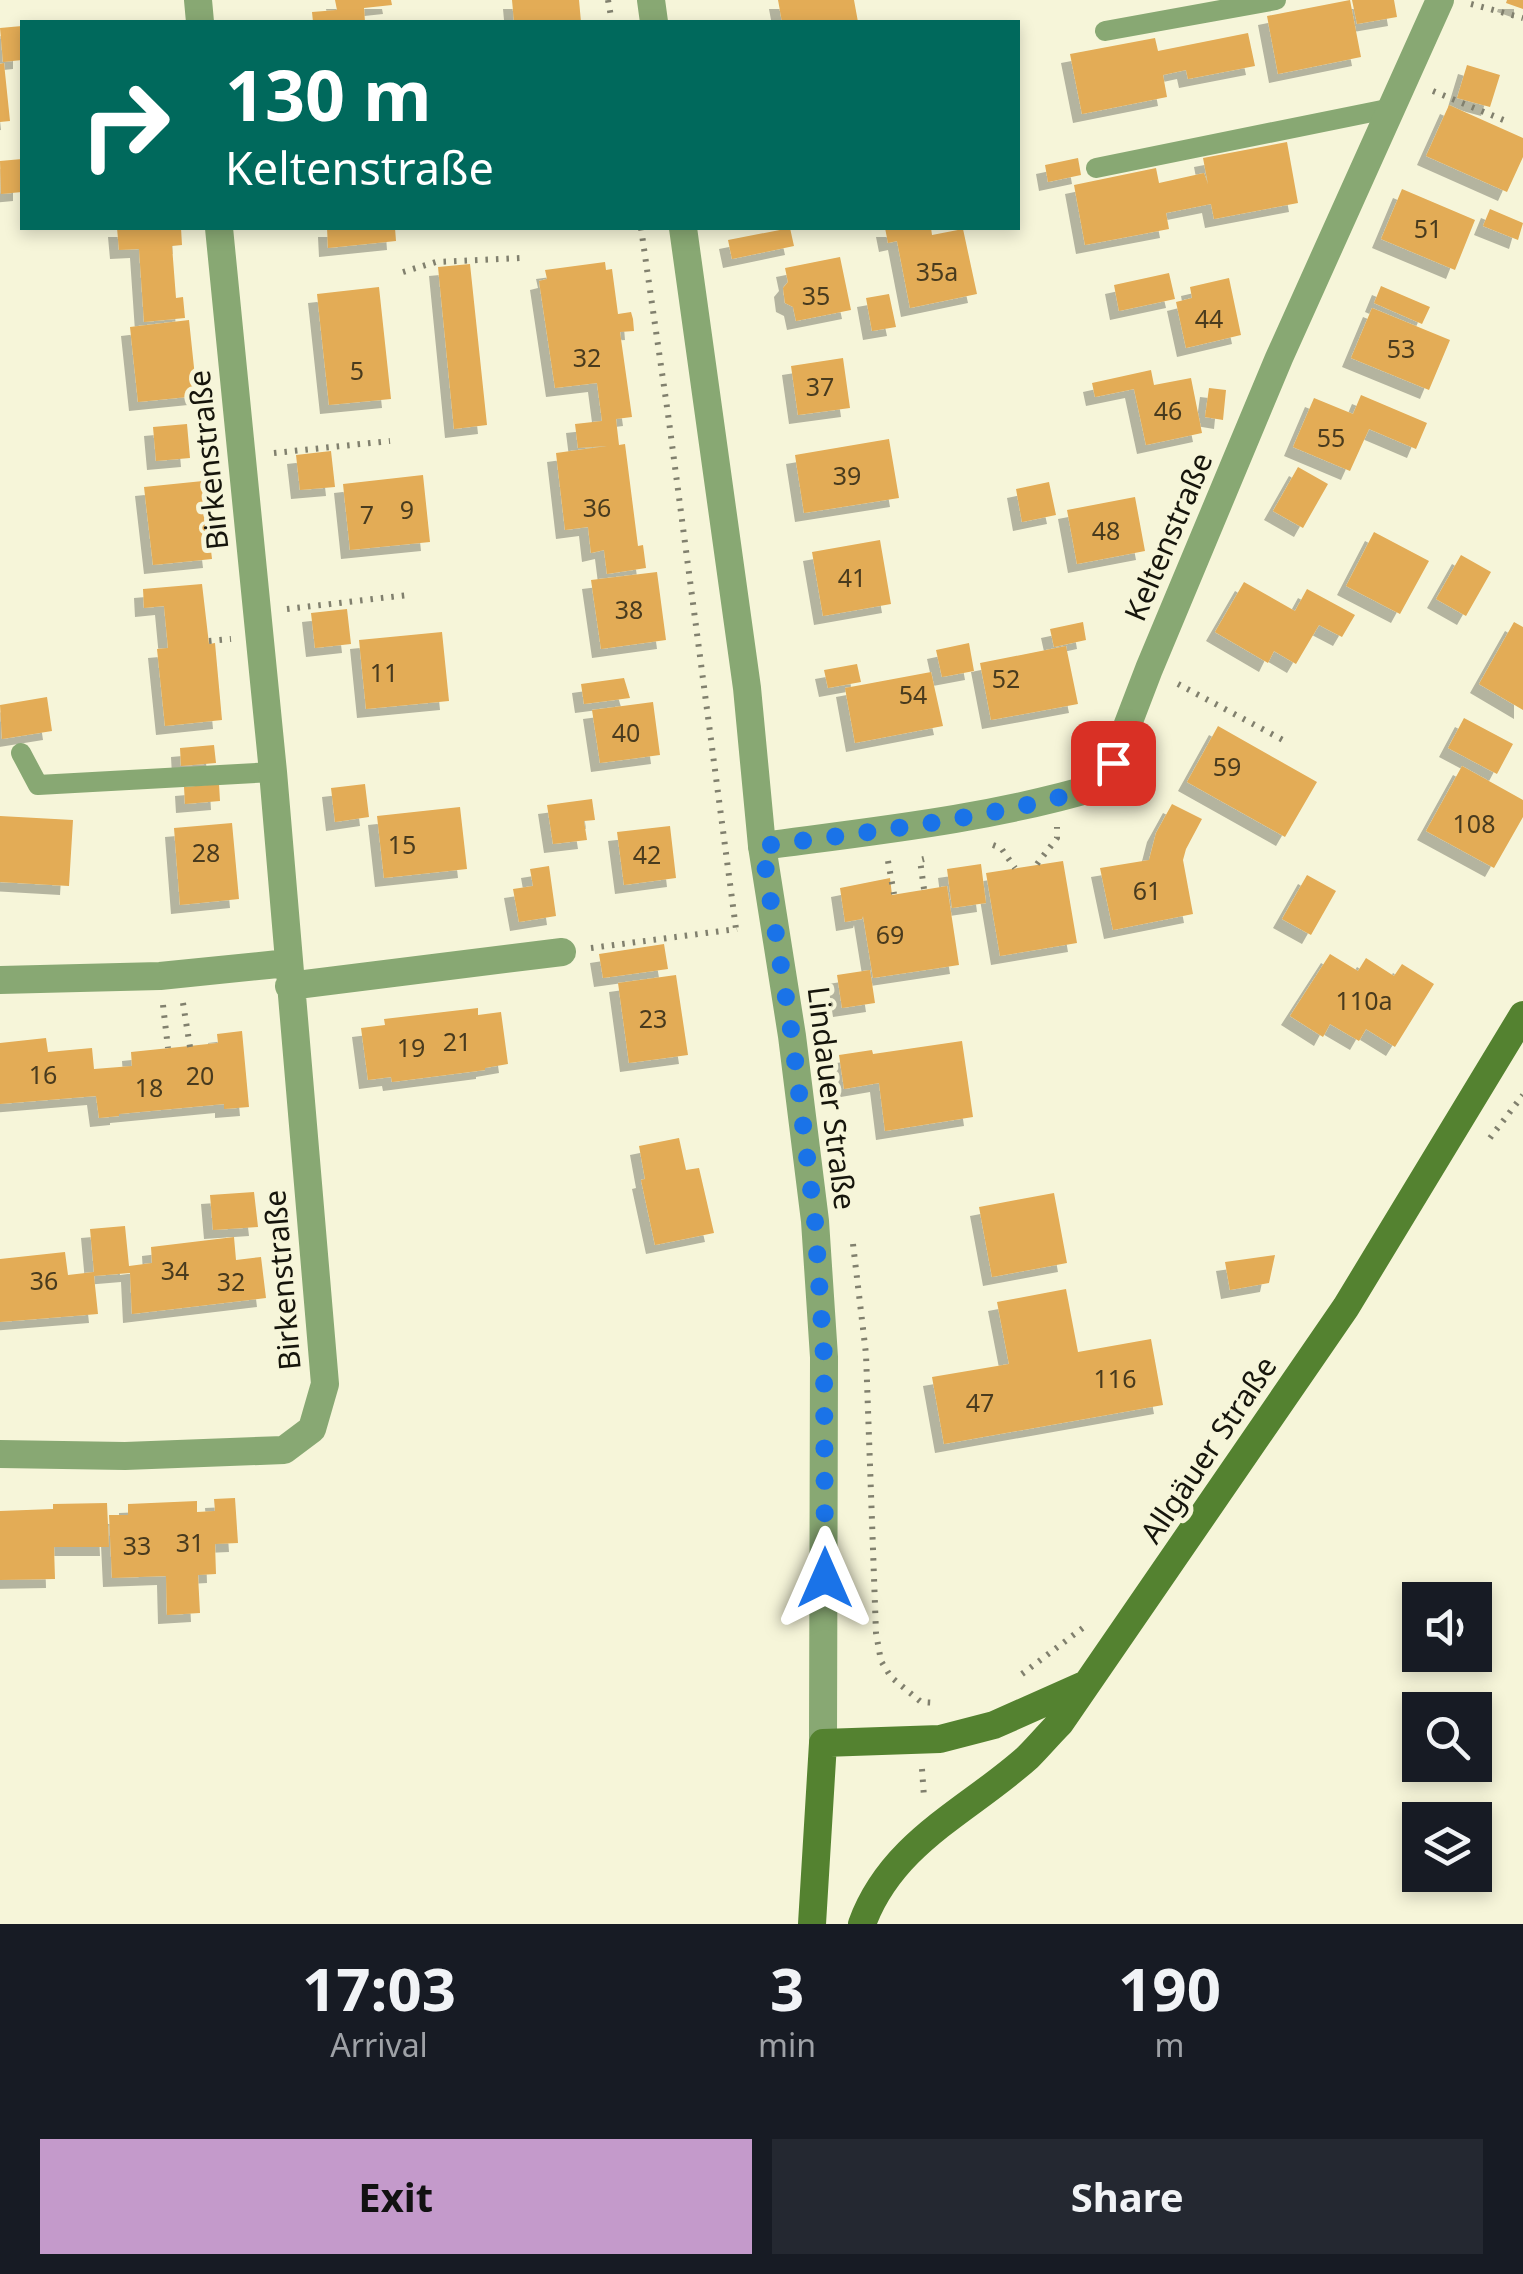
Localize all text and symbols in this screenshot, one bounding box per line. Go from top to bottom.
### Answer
text: 130 m [225,46,432,142]
icon: right [60,60,190,190]
text: Keltenstraße [225,137,494,198]
house number: 51 [1414,211,1442,245]
house number: 35a [916,254,958,288]
house number: 35 [802,278,830,312]
house number: 44 [1195,301,1223,335]
house number: 53 [1387,331,1415,365]
house number: 32 [573,340,601,374]
house number: 5 [350,353,364,387]
street label: Birkenstraße [178,368,237,552]
house number: 37 [806,369,834,403]
house number: 46 [1154,393,1182,427]
house number: 55 [1317,420,1345,454]
street label: Keltenstraße [1114,446,1221,627]
house number: 39 [833,458,861,492]
house number: 36 [583,490,611,524]
house number: 9 [400,492,414,526]
house number: 7 [360,497,374,531]
house number: 48 [1092,513,1120,547]
house number: 41 [838,560,866,594]
house number: 38 [615,592,643,626]
house number: 11 [370,655,398,689]
house number: 52 [992,661,1020,695]
house number: 54 [899,677,927,711]
house number: 40 [612,715,640,749]
pin [1071,721,1156,806]
icon: arrive [1086,736,1141,791]
house number: 59 [1213,749,1241,783]
house number: 108 [1453,806,1495,840]
house number: 15 [388,827,416,861]
house number: 28 [192,835,220,869]
house number: 42 [633,837,661,871]
house number: 61 [1133,873,1161,907]
house number: 69 [876,917,904,951]
house number: 110a [1336,983,1392,1017]
street label: Lindauer Straße [798,984,867,1212]
house number: 23 [639,1001,667,1035]
house number: 21 [443,1024,471,1058]
house number: 19 [397,1030,425,1064]
house number: 16 [29,1057,57,1091]
house number: 20 [186,1058,214,1092]
house number: 18 [135,1070,163,1104]
street label: Birkenstraße [253,1188,310,1372]
house number: 34 [161,1253,189,1287]
house number: 36 [30,1263,58,1297]
house number: 32 [217,1264,245,1298]
street label: Allgäuer Straße [1130,1348,1286,1551]
house number: 116 [1094,1361,1136,1395]
house number: 47 [966,1385,994,1419]
house number: 31 [176,1525,204,1559]
position arrow [773,1526,877,1630]
house number: 33 [123,1528,151,1562]
map controls [1402,1582,1492,1892]
button: sound [1402,1582,1492,1672]
button: search [1402,1692,1492,1782]
button: layers [1402,1802,1492,1892]
text: 17:03 [302,1947,456,2029]
text: 3 [770,1947,804,2029]
text: 190 [1118,1947,1221,2029]
text: Arrival [330,2023,428,2066]
text: min [758,2023,816,2066]
text: m [1155,2023,1184,2066]
button: Exit [40,2139,752,2254]
button: Share [772,2139,1483,2254]

